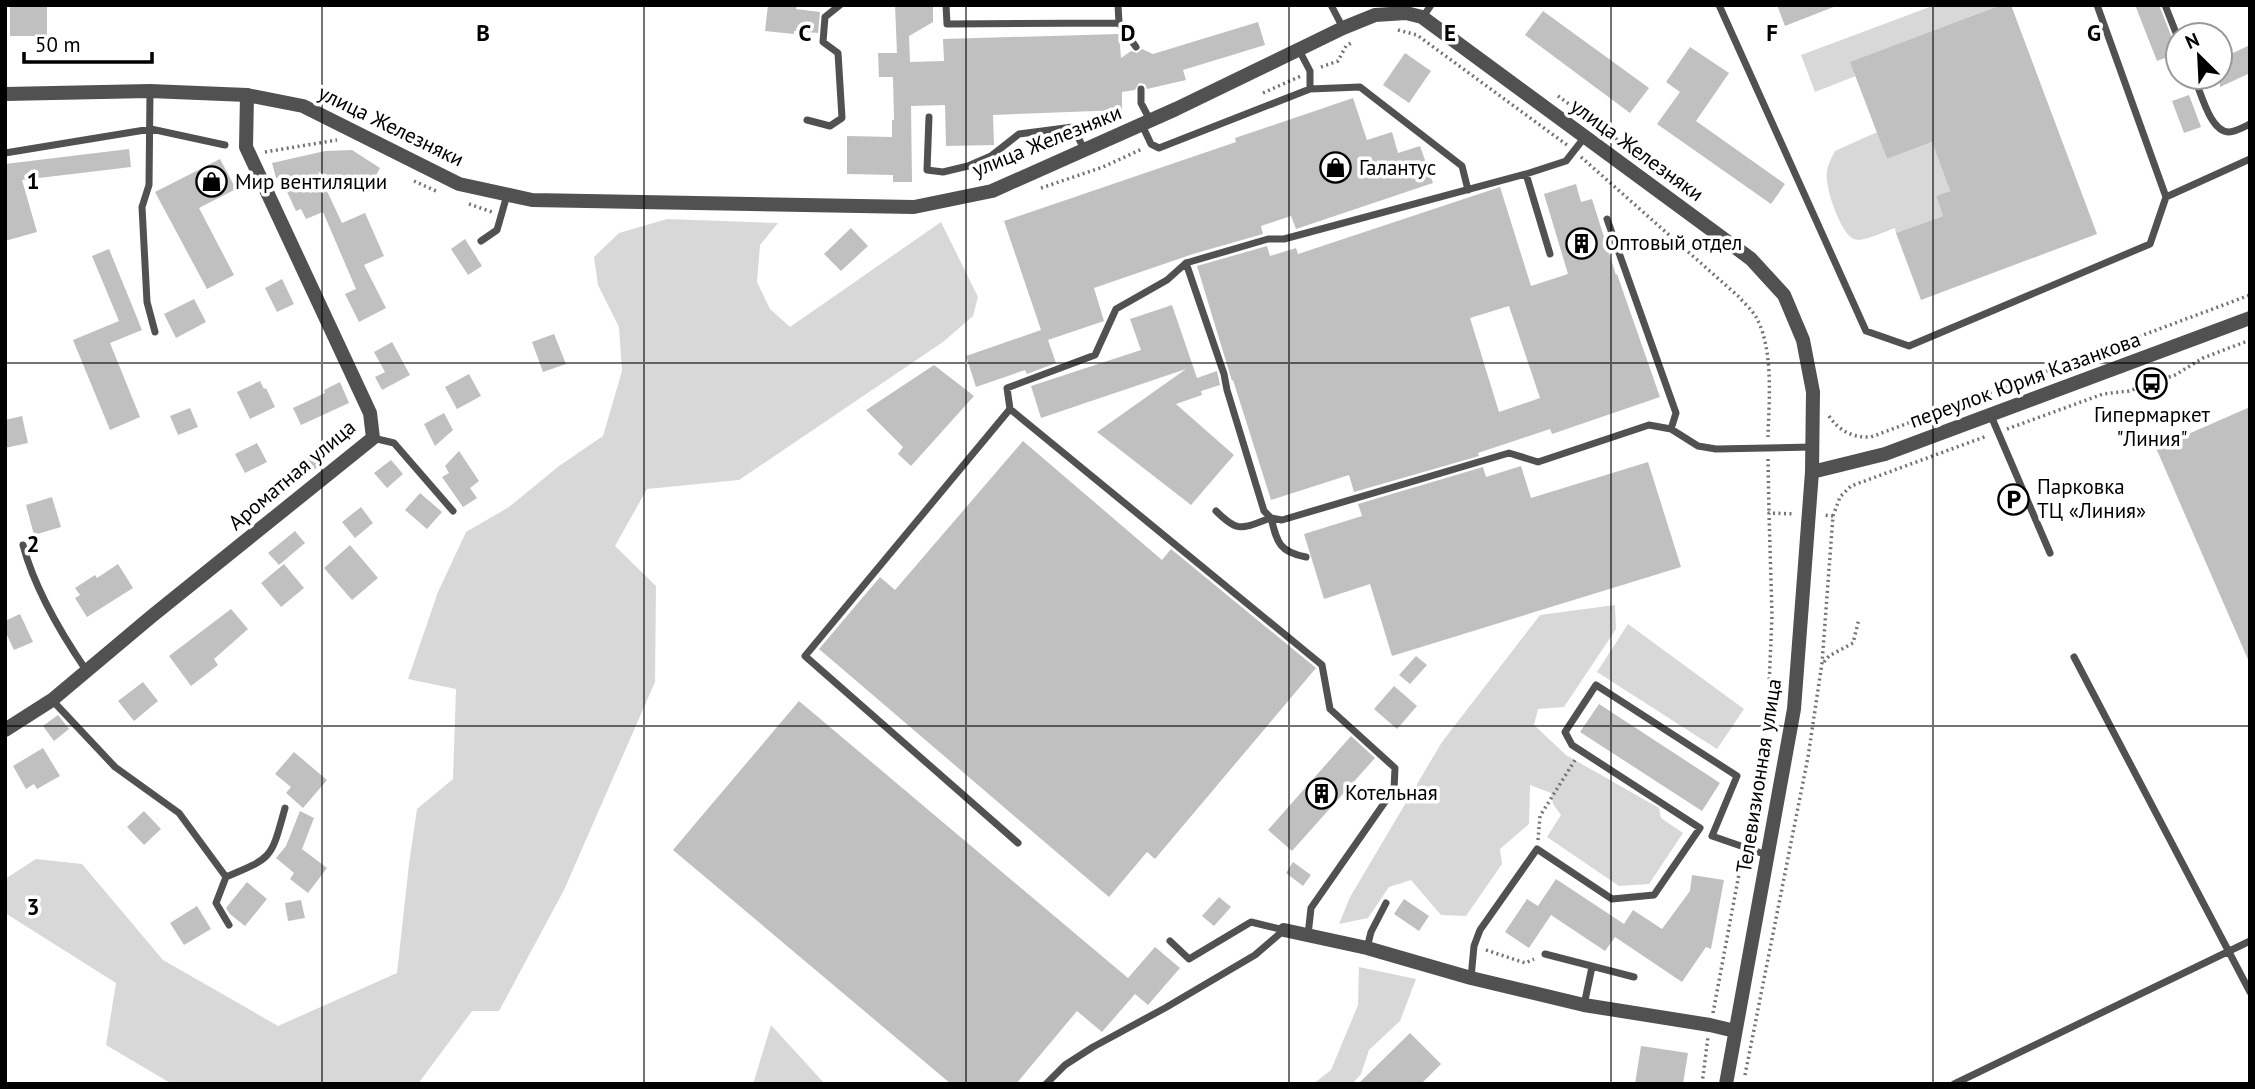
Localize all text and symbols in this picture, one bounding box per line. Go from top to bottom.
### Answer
text: B [476,18,490,47]
text: C [799,18,812,47]
text: D [1121,18,1135,47]
text: E [1444,18,1456,47]
text: F [1766,18,1778,47]
text: G [2087,18,2101,47]
scale bar [24,21,152,65]
north arrow [2164,21,2234,91]
text: N [2182,27,2203,54]
text: 50 m [35,31,81,58]
street label: улица Железняки [314,79,468,172]
street label: улица Железняки [1565,92,1709,207]
street label: улица Железняки [968,98,1125,183]
shop icon: Галантус [1319,151,1353,185]
place label: Галантус [1359,154,1436,181]
shop icon: Мир вентиляции [195,165,229,199]
text: 1 [26,166,40,195]
place label: Мир вентиляции [235,168,387,195]
building icon: Оптовый отдел [1565,226,1599,260]
place label: Оптовый отдел [1605,229,1742,256]
street label: переулок Юрия Казанкова [1906,325,2144,434]
bus stop icon: Гипермаркет "Линия" [2135,366,2169,400]
place label: Гипермаркет "Линия" [2094,401,2211,452]
street label: Ароматная улица [222,413,361,536]
place label: Парковка ТЦ «Линия» [2037,473,2146,524]
parking icon: Парковка ТЦ «Линия» [1997,482,2031,516]
text: 2 [26,529,40,558]
street label: Телевизионная улица [1730,677,1787,875]
building icon: Котельная [1305,776,1339,810]
place label: Котельная [1345,779,1438,806]
text: 3 [26,892,40,921]

